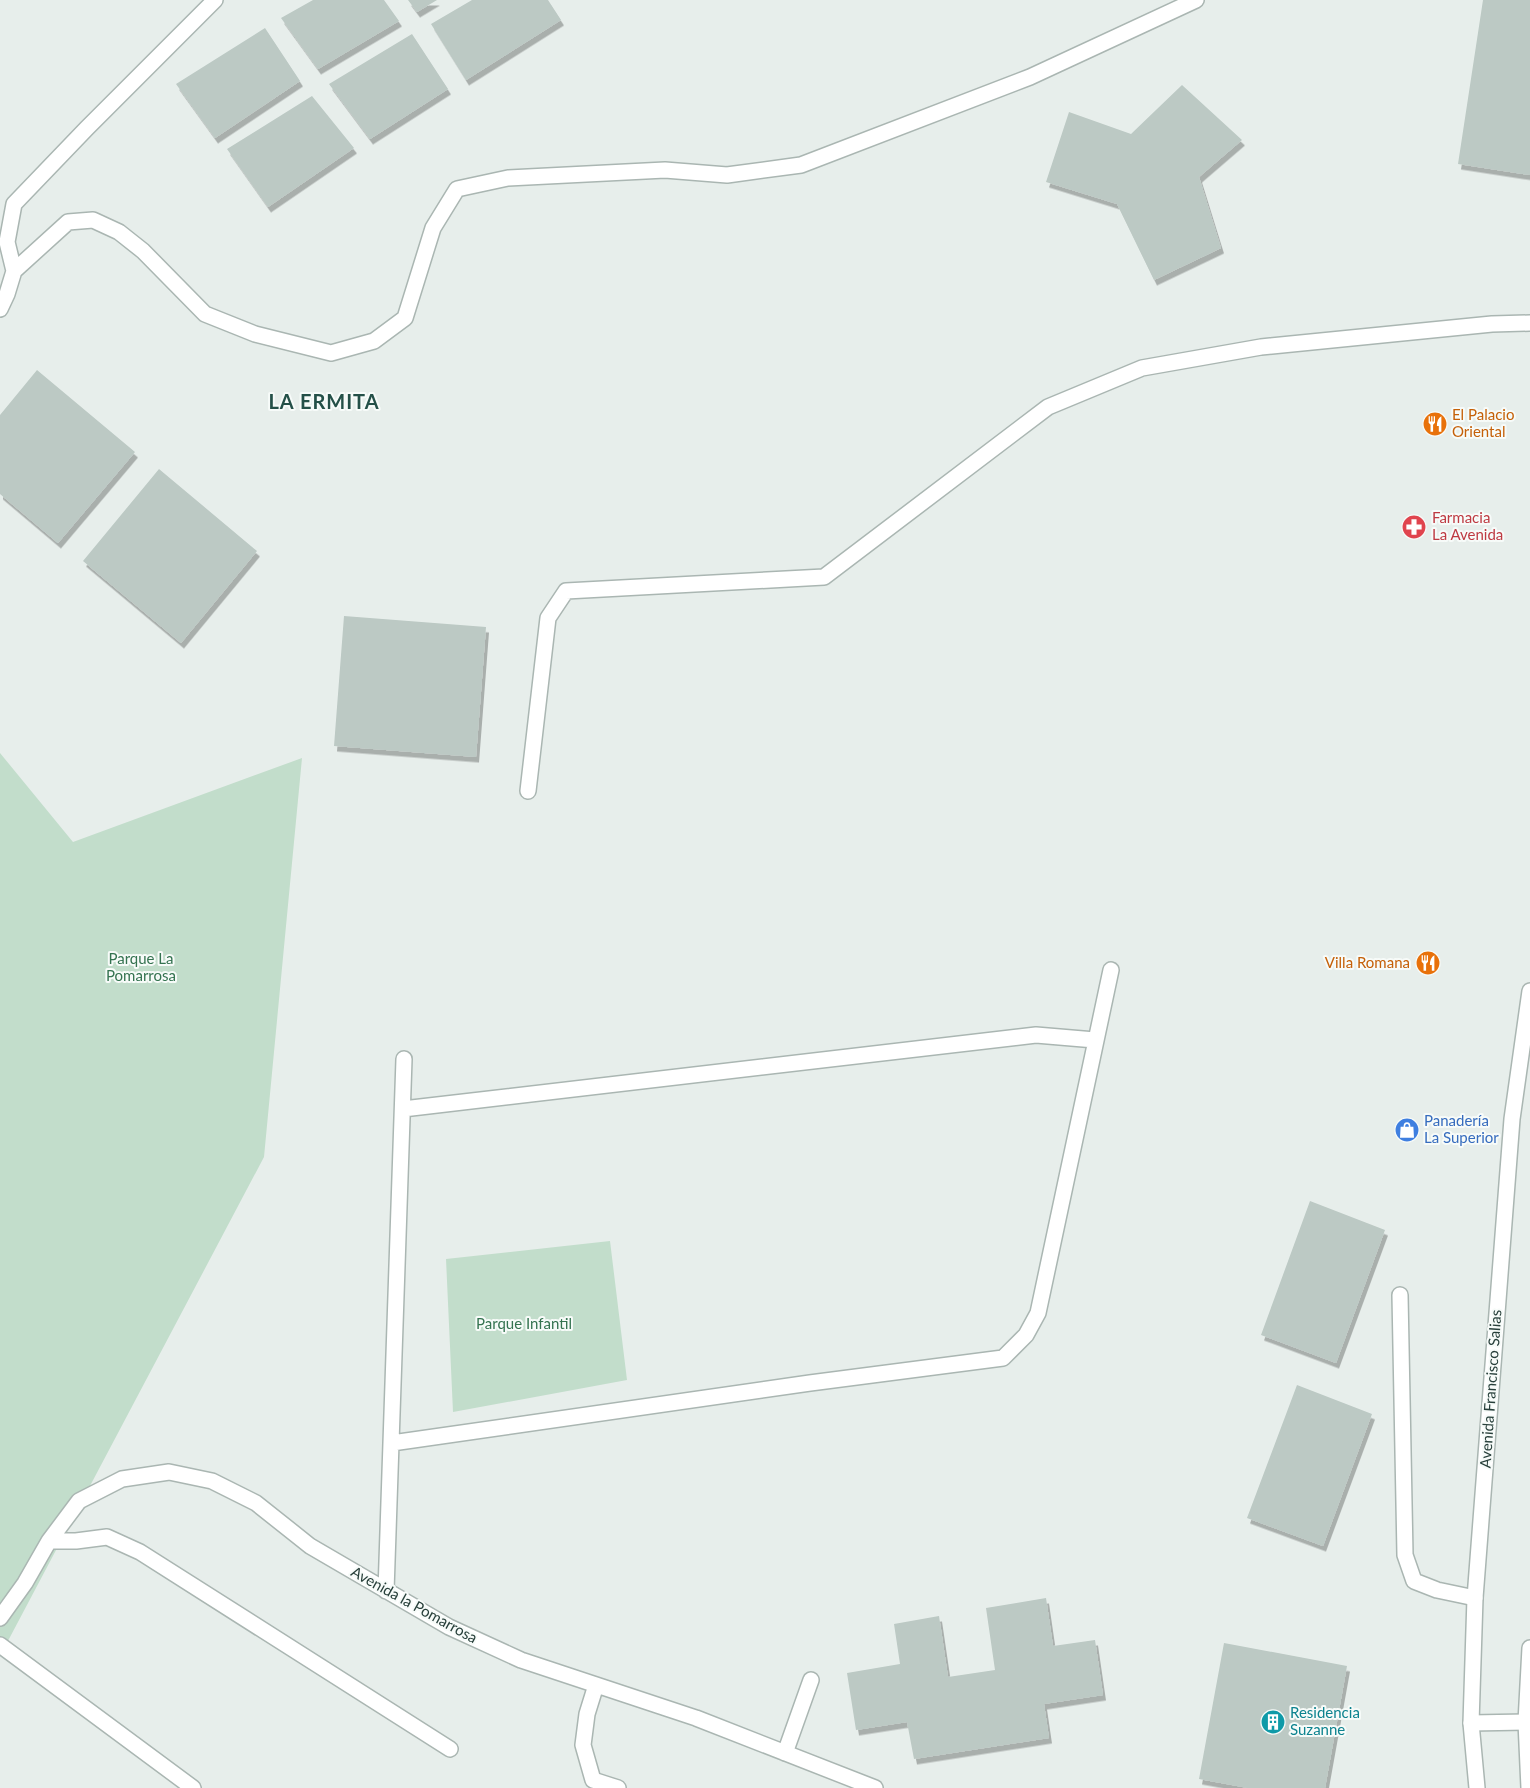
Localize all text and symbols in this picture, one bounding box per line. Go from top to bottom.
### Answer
district label: LA ERMITA [268,389,380,413]
place label: El Palacio Oriental [1452,405,1514,440]
restaurant icon: El Palacio Oriental [1422,411,1448,437]
place label: Farmacia La Avenida [1432,508,1503,543]
pharmacy icon: Farmacia La Avenida [1401,514,1427,540]
park label: Parque La Pomarrosa [106,949,176,984]
restaurant icon: Villa Romana [1415,950,1441,976]
place label: Villa Romana [1325,953,1410,971]
place label: Panadería La Superior [1424,1111,1499,1146]
shop icon: Panadería La Superior [1394,1117,1420,1143]
street label: Avenida Francisco Salias [1475,1309,1505,1469]
park label: Parque Infantil [476,1314,572,1332]
street label: Avenida la Pomarrosa [348,1562,481,1646]
place label: Residencia Suzanne [1290,1703,1360,1738]
building icon: Residencia Suzanne [1260,1709,1286,1735]

